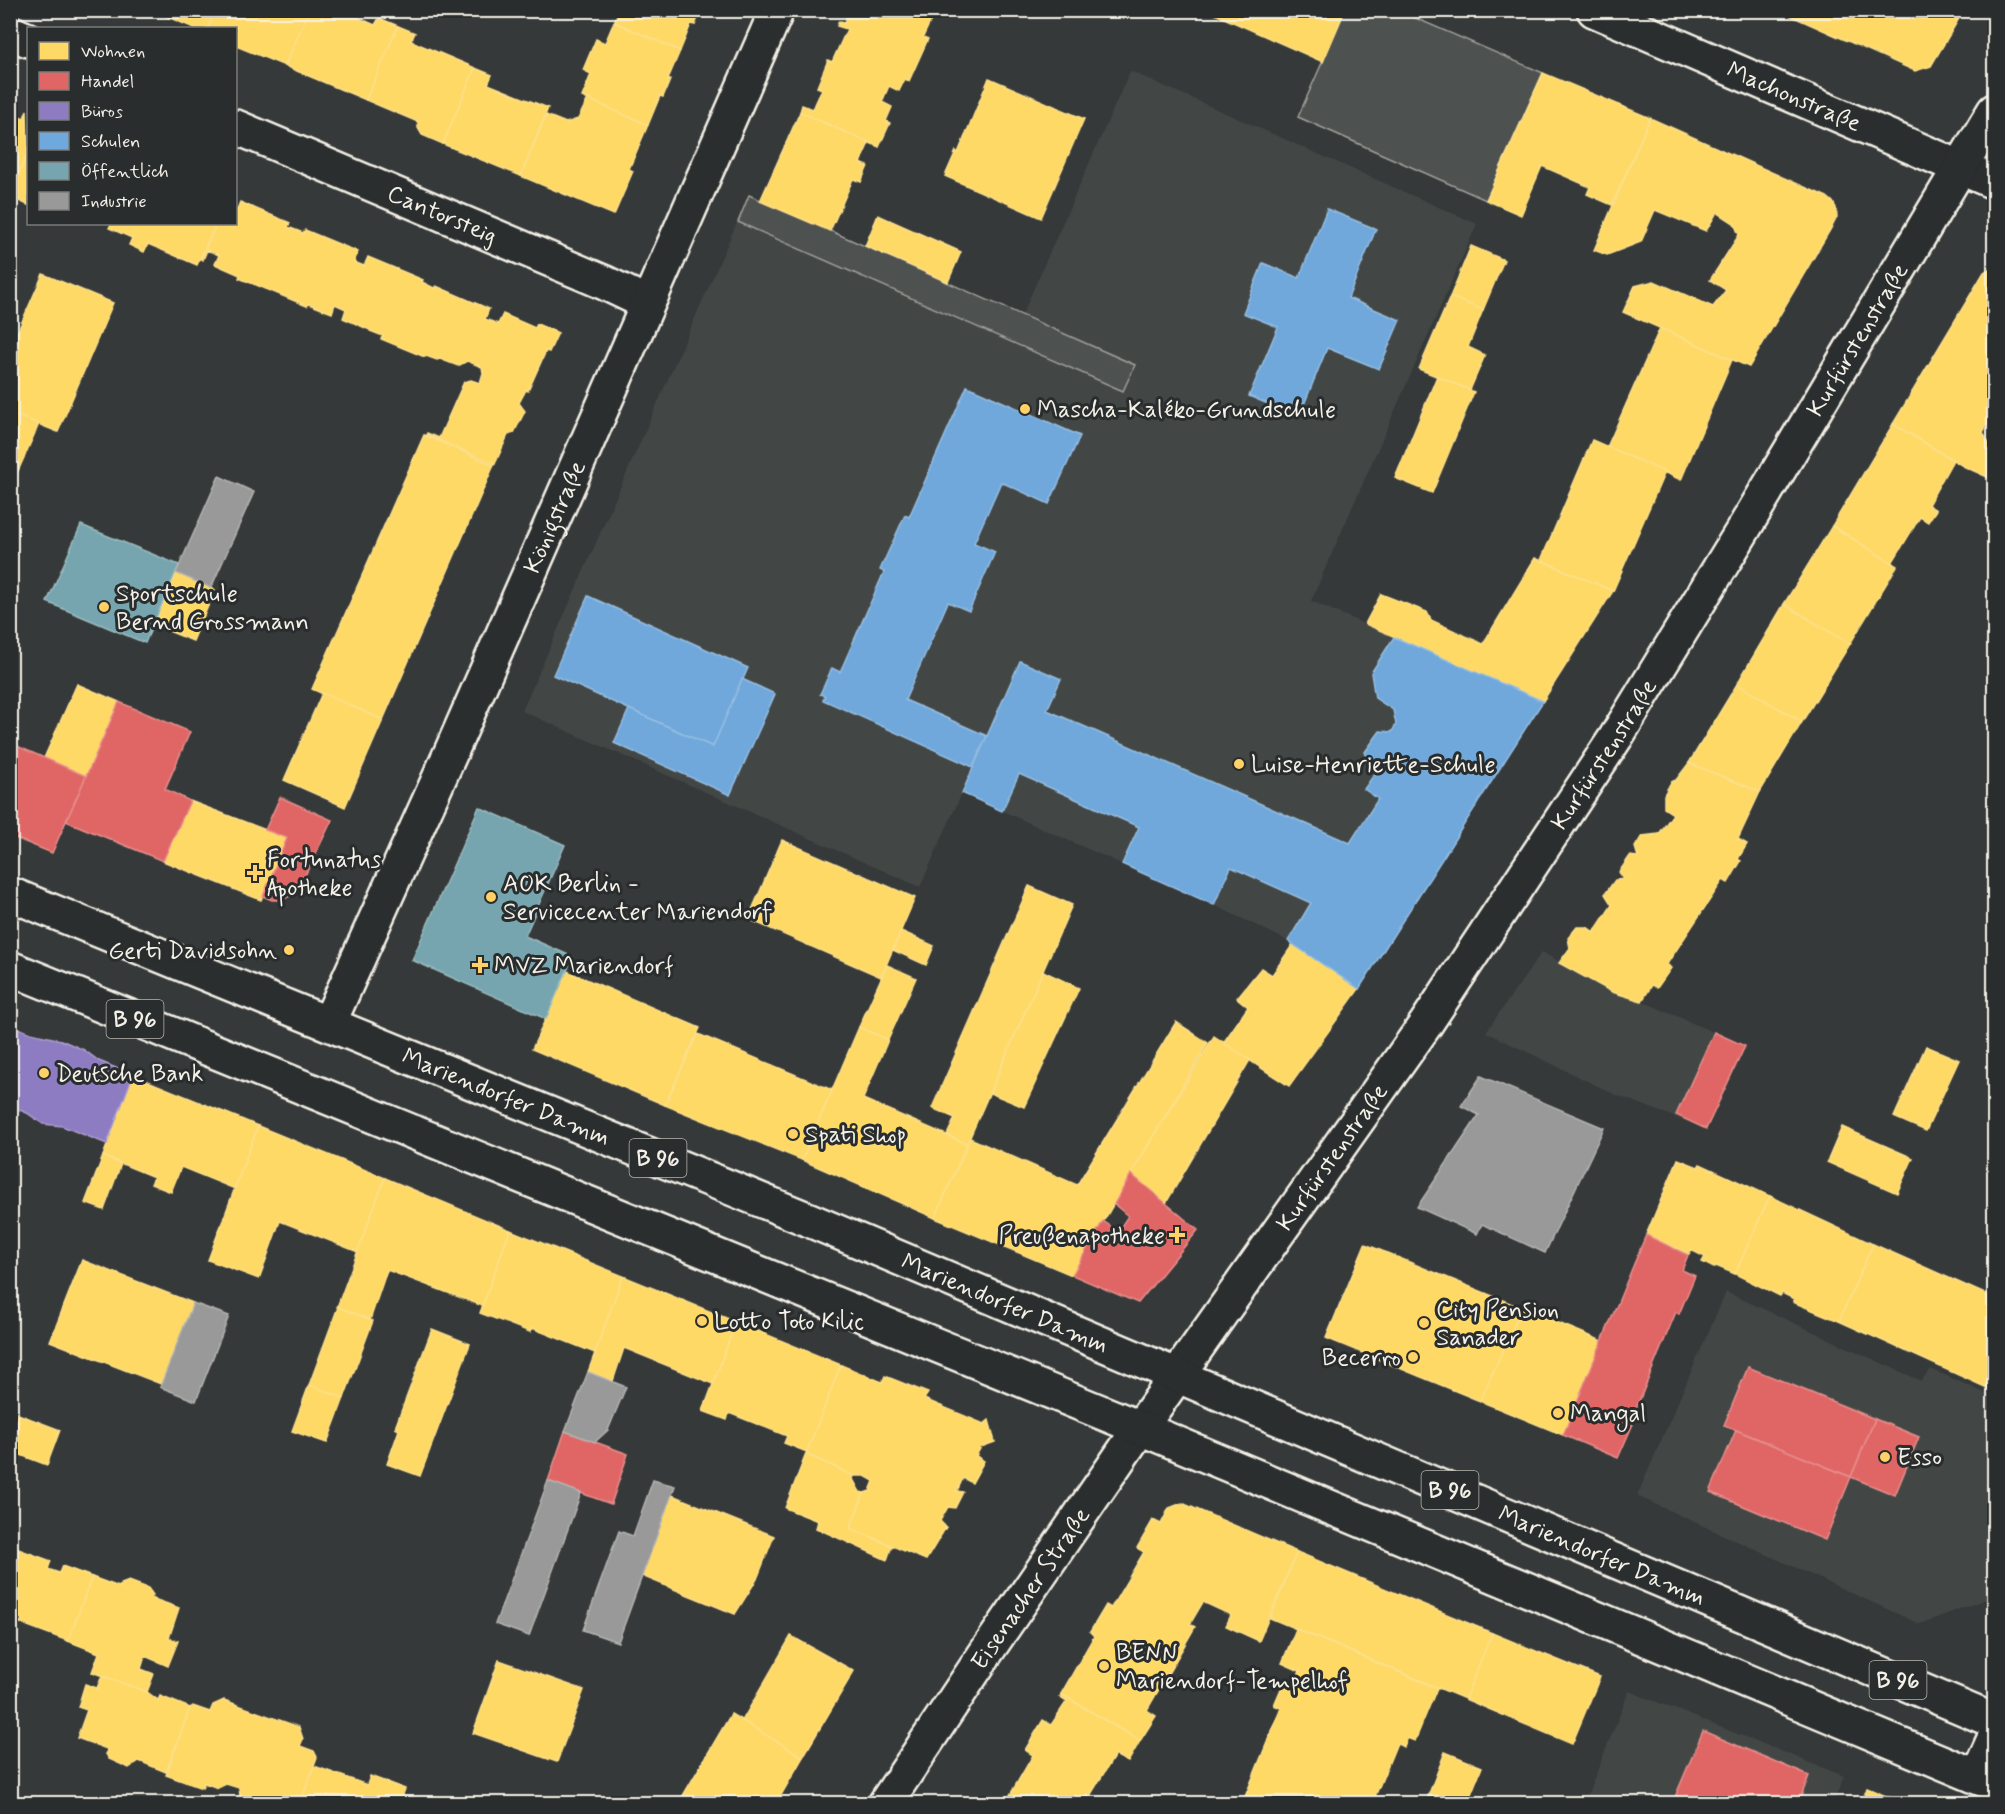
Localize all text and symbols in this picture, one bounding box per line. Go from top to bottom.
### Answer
legend [27,27,237,225]
text: Wohnen [81,40,145,64]
street label: Machonstraße [1722,55,1866,140]
text: Handel [81,70,134,94]
text: Büros [81,100,123,124]
text: Schulen [81,130,140,154]
text: Öffentlich [81,160,169,184]
street label: Cantorsteig [382,179,501,252]
text: Industrie [81,190,147,214]
street label: Kurfürstenstraße [1800,258,1916,423]
place label: Mascha-Kaléko-Grundschule [1037,395,1336,426]
marker: Mascha-Kaléko-Grundschule [1018,402,1032,416]
street label: Königstraße [517,456,594,579]
place label: Sportschule Bernd Grossmann [116,579,309,638]
marker: Sportschule Bernd Grossmann [97,600,111,614]
street label: Kurfürstenstraße [1545,673,1665,837]
place label: Luise-Henriette-Schule [1251,750,1496,781]
marker: Luise-Henriette-Schule [1232,757,1246,771]
place label: Fortunatus Apotheke [267,845,382,907]
marker: Fortunatus Apotheke [248,866,262,880]
place label: AOK Berlin - Servicecenter Mariendorf [503,869,773,928]
marker: AOK Berlin - Servicecenter Mariendorf [484,890,498,904]
place label: Gerti Davidsohn [108,936,277,967]
marker: Gerti Davidsohn [282,943,296,957]
place label: MVZ Mariendorf [494,951,674,982]
marker: MVZ Mariendorf [471,956,489,974]
road number: B 96 [106,1000,164,1038]
street label: Mariendorfer Damm [397,1041,614,1154]
place label: Deutsche Bank [56,1059,203,1090]
marker: Deutsche Bank [37,1066,51,1080]
street label: Kurfürstenstraße [1270,1078,1396,1238]
place label: Spati Shop [805,1120,906,1151]
marker: Spati Shop [786,1127,800,1141]
road number: B 96 [630,1139,686,1177]
place label: Preußenapotheke [999,1221,1165,1252]
marker: Preußenapotheke [1170,1228,1184,1242]
street label: Mariendorfer Damm [896,1247,1113,1362]
place label: City Pension Sanader [1436,1295,1559,1354]
place label: Lotto Toto Kilic [714,1307,864,1338]
marker: Lotto Toto Kilic [695,1314,709,1328]
marker: City Pension Sanader [1417,1316,1431,1330]
place label: Becerro [1322,1343,1401,1374]
marker: Becerro [1406,1350,1420,1364]
place label: Mangal [1570,1399,1646,1432]
marker: Mangal [1551,1406,1565,1420]
place label: Esso [1897,1443,1942,1474]
marker: Esso [1878,1450,1892,1464]
road number: B 96 [1422,1471,1478,1509]
street label: Mariendorfer Damm [1493,1499,1710,1614]
street label: Eisenacher Straße [965,1502,1098,1676]
place label: BENN Mariendorf-Tempelhof [1116,1638,1348,1697]
marker: BENN Mariendorf-Tempelhof [1097,1659,1111,1673]
road number: B 96 [1870,1661,1926,1699]

